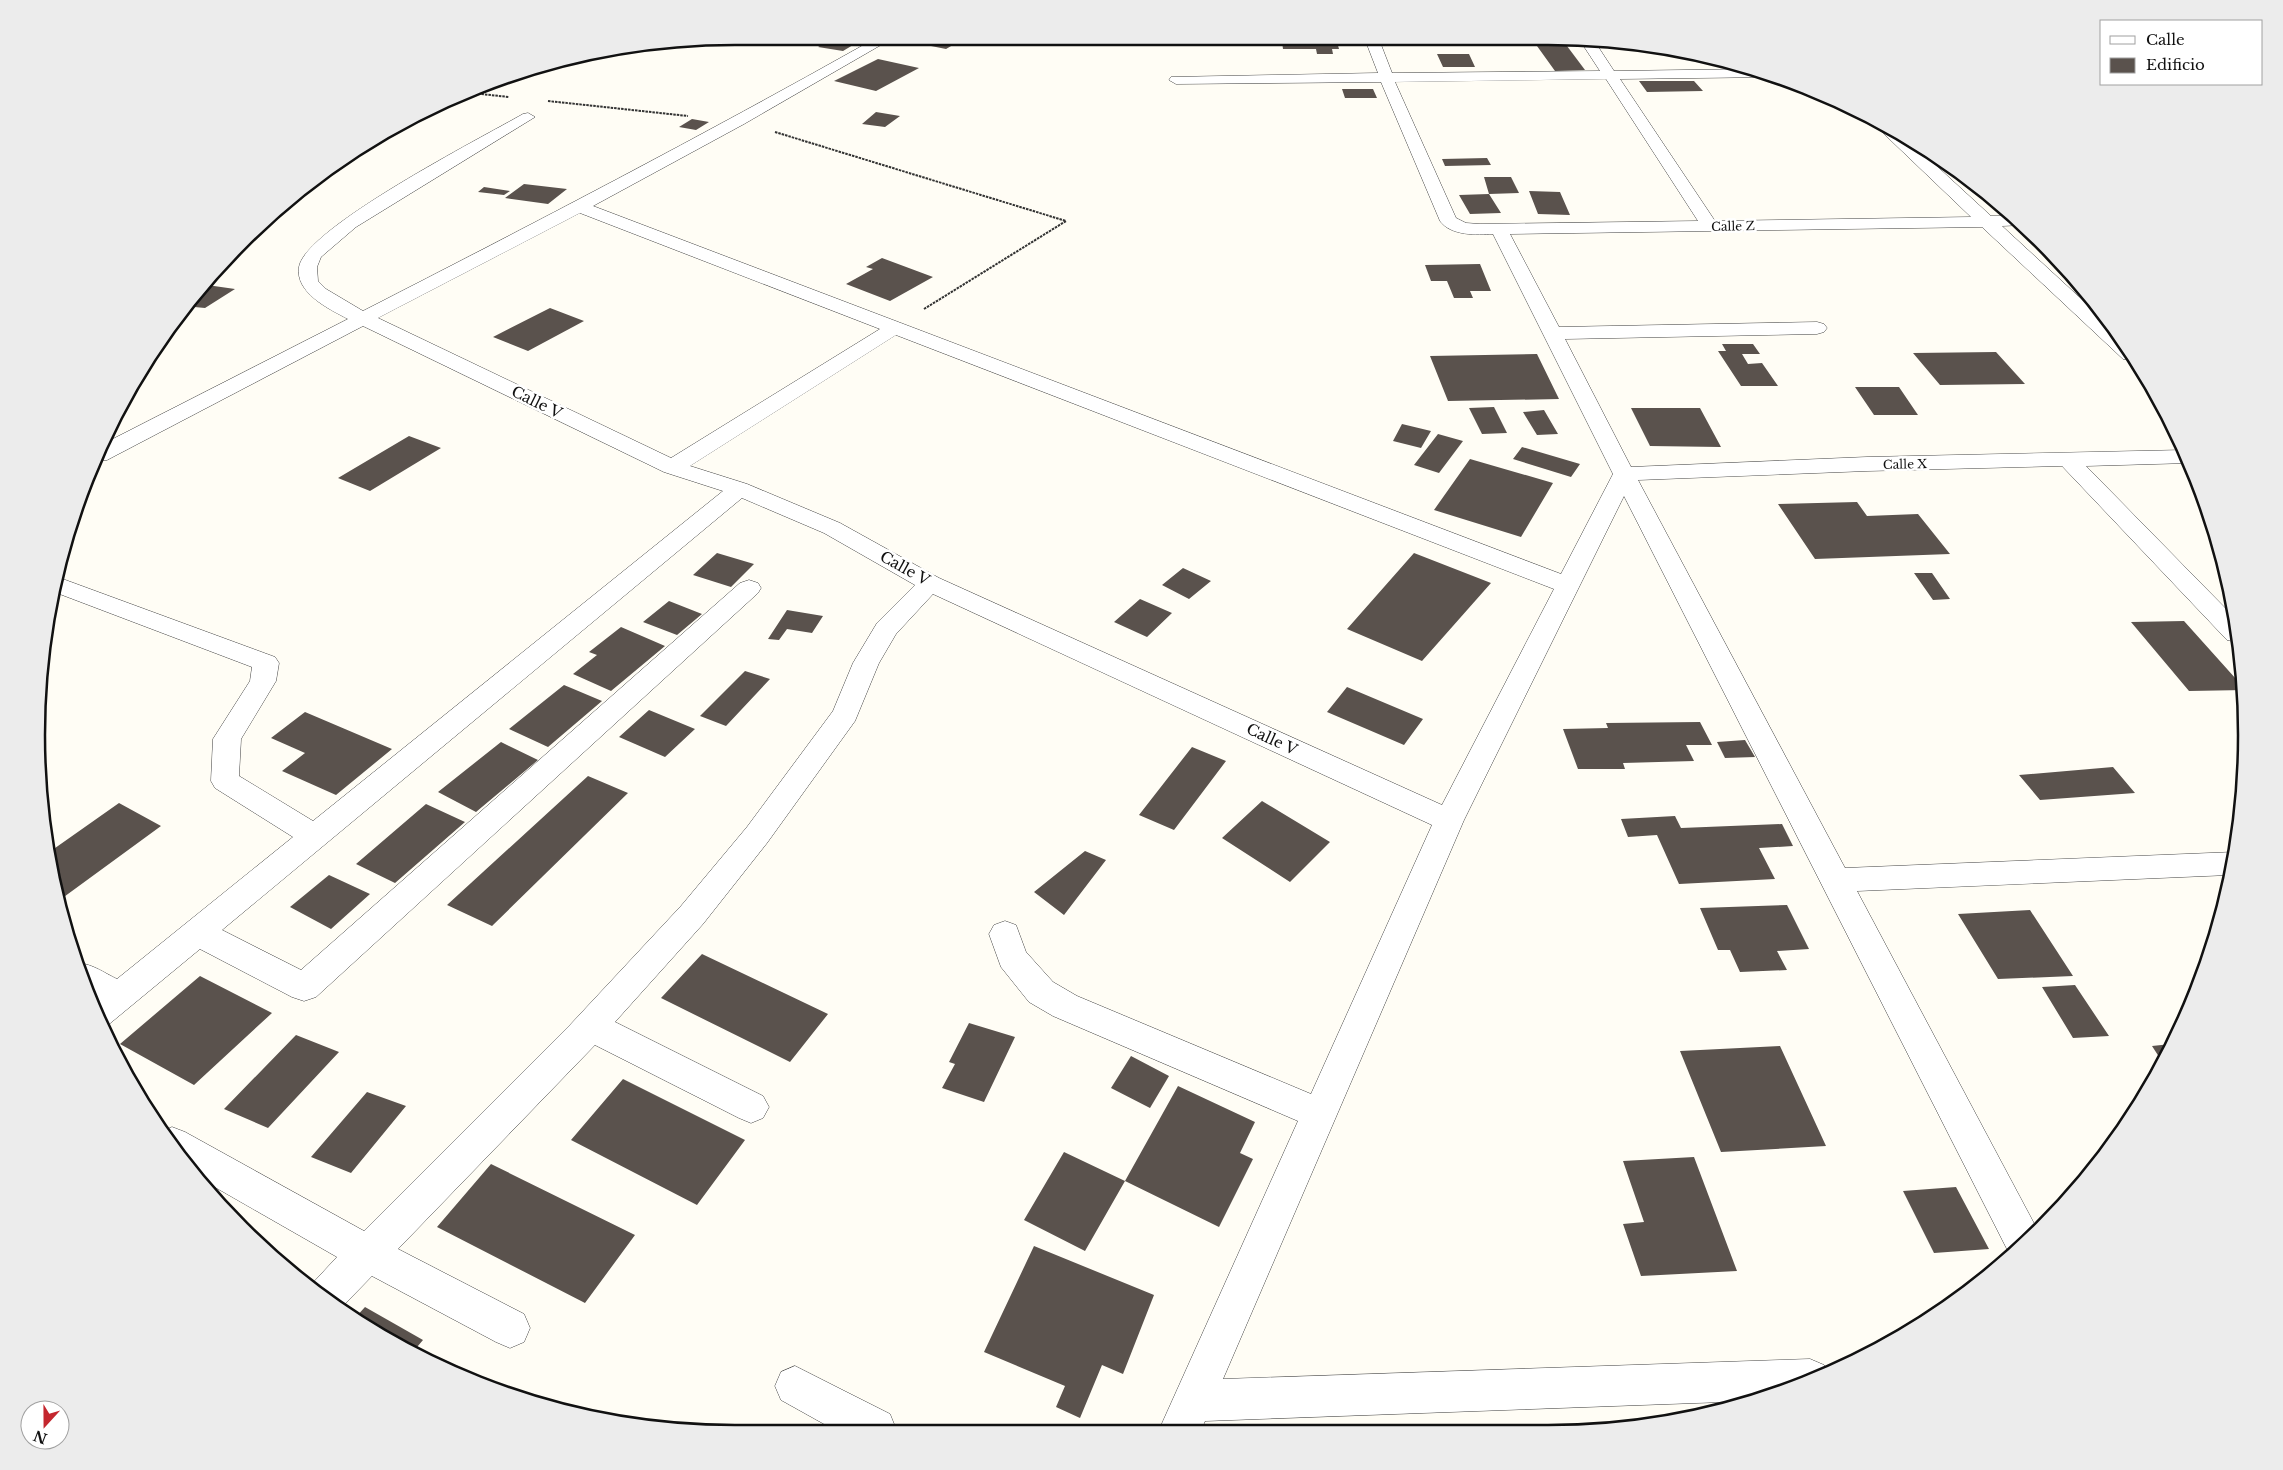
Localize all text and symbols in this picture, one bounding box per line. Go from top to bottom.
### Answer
legend [2100,20,2263,85]
text: Calle [2146,30,2185,49]
text: Edificio [2146,55,2205,74]
street label: Calle Z [1711,218,1755,234]
street label: Calle V [509,382,566,423]
street label: Calle X [1883,456,1927,472]
street label: Calle V [877,547,933,590]
street label: Calle V [1243,719,1301,759]
north arrow [20,1400,70,1450]
text: N [31,1426,50,1448]

